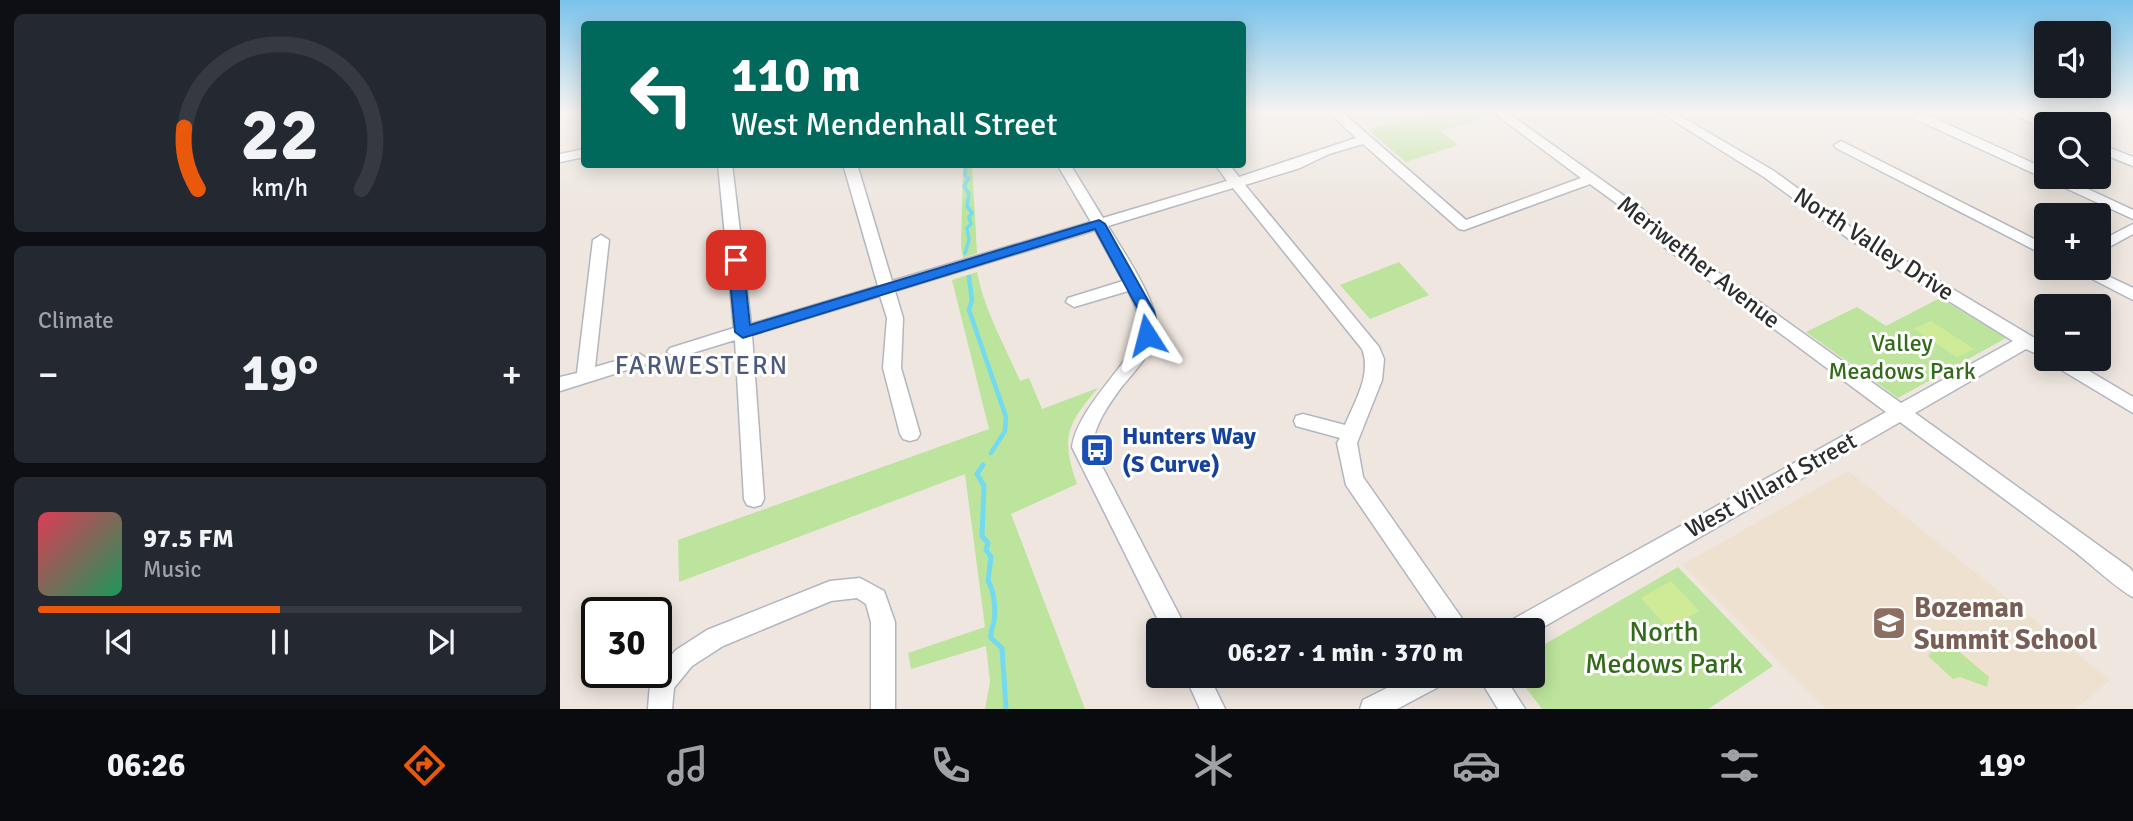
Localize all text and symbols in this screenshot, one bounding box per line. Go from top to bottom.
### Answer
map controls [2034,21,2111,371]
button: sound [2034,21,2111,98]
text: 110 m [731,45,861,105]
icon: left [616,49,707,140]
text: 22 [241,91,319,180]
text: West Mendenhall Street [731,105,1057,144]
button: search [2034,112,2111,189]
text: km/h [252,172,308,203]
street label: North Valley Drive [1788,181,1960,307]
street label: Meriwether Avenue [1612,189,1786,335]
button: + [2034,203,2111,280]
pin [706,230,766,290]
icon: arrive [717,241,755,279]
button: − [2034,294,2111,371]
position arrow [1110,298,1184,372]
text: Climate [38,306,114,335]
park label: Valley Meadows Park [1828,328,1976,386]
text: 19° [242,341,318,405]
district label: FARWESTERN [615,350,789,382]
text: − [38,351,59,398]
text: + [501,351,522,398]
place label: Hunters Way (S Curve) [1122,421,1256,479]
street label: West Villard Street [1680,426,1862,544]
bus stop icon: Hunters Way (S Curve) [1078,431,1116,469]
text: 97.5 FM [143,523,234,555]
text: Music [143,555,201,584]
place label: Bozeman Summit School [1914,591,2097,657]
speed limit sign: 30 [581,597,672,688]
school or university icon: Bozeman Summit School [1870,604,1908,642]
park label: North Medows Park [1585,615,1743,681]
icon: previous [100,623,138,661]
icon: pause [261,623,299,661]
icon: next [422,623,460,661]
text: 06:27 · 1 min · 370 m [1228,637,1463,669]
icon: directions [400,741,449,790]
icon: music [663,741,712,790]
icon: phone [926,741,975,790]
icon: climate [1189,741,1238,790]
icon: car [1452,741,1501,790]
icon: filters [1715,741,1764,790]
text: 06:26 [107,746,186,785]
text: 19° [1978,746,2026,785]

